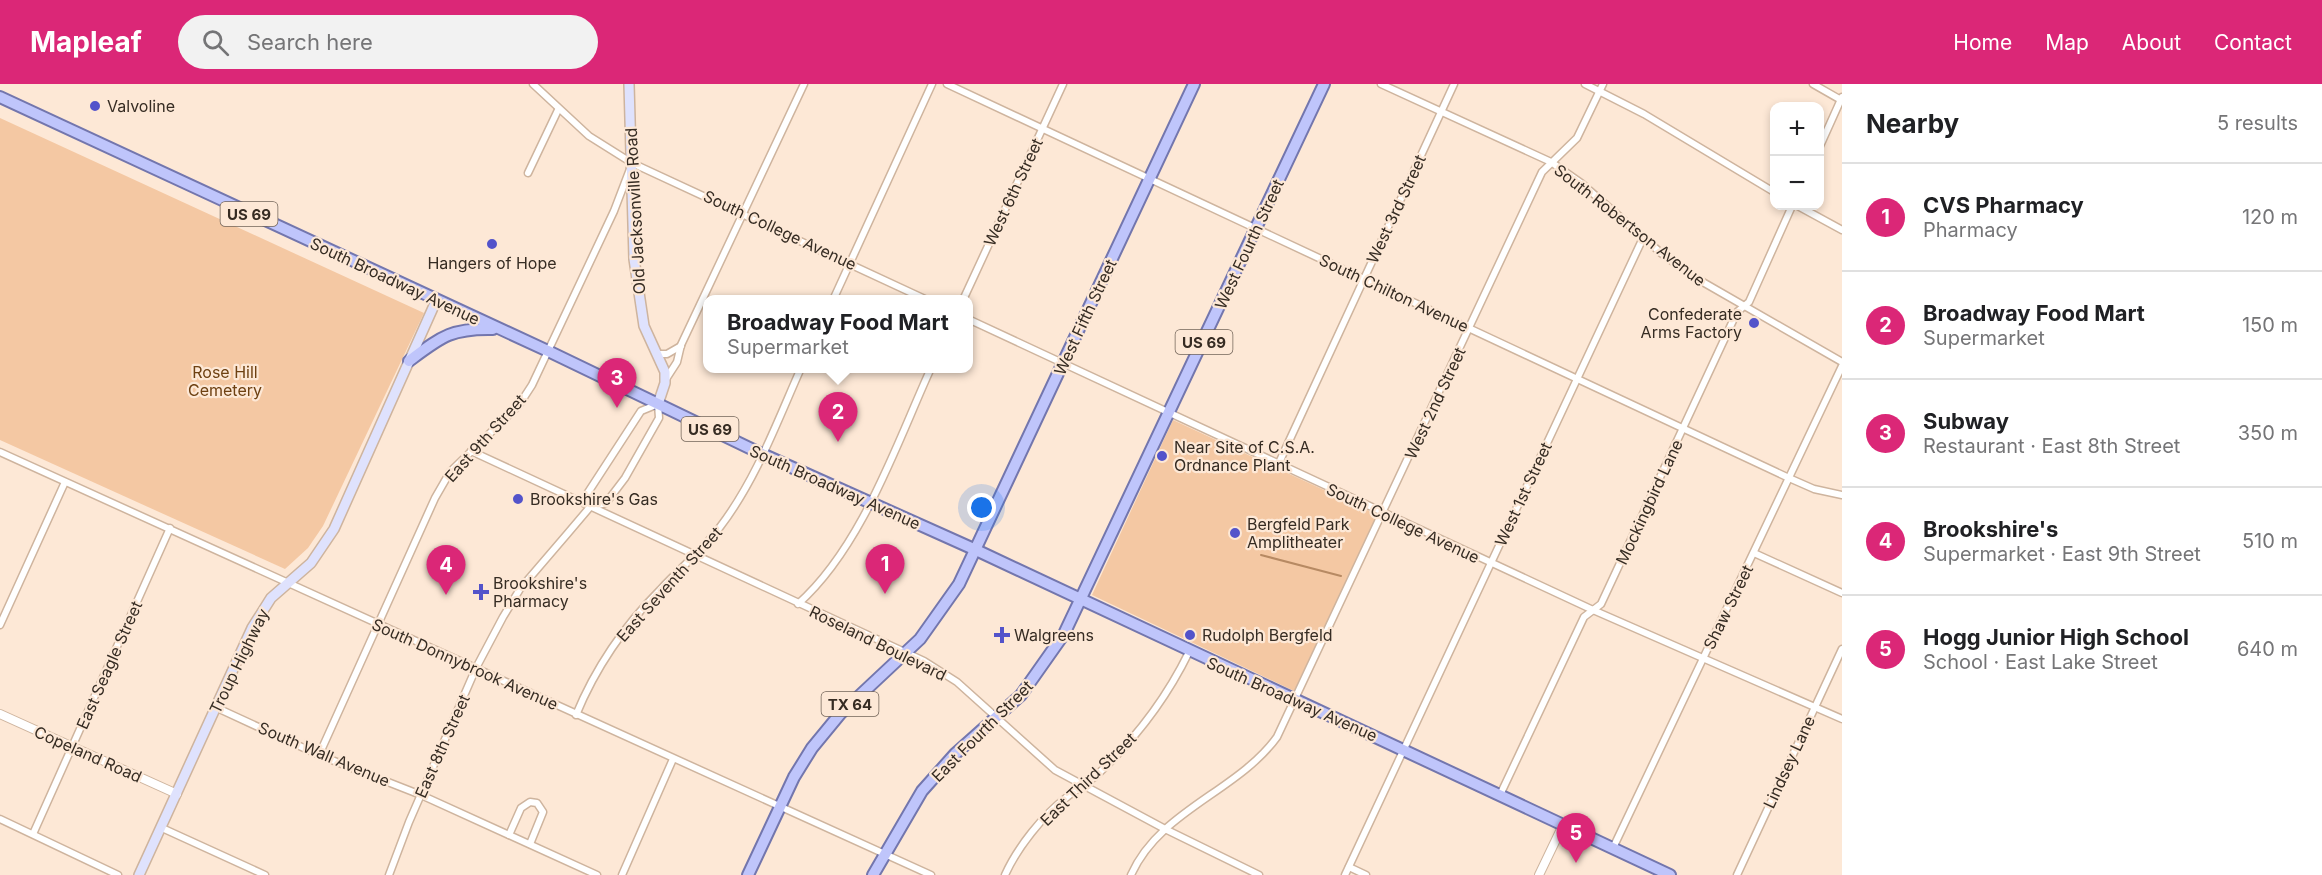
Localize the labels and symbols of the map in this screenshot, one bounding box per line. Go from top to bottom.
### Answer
place label: Valvoline [107,96,175,116]
marker: Valvoline [88,99,102,113]
street label: Old Jacksonville Road [621,127,649,295]
street label: West 6th Street [979,135,1047,249]
street label: West 3rd Street [1362,152,1430,266]
street label: South Robertson Avenue [1550,160,1710,290]
street label: West Fourth Street [1210,176,1288,312]
street label: South College Avenue [700,186,860,274]
road number: US 69 [220,202,278,226]
street label: South Broadway Avenue [307,233,483,329]
marker: Hangers of Hope [485,237,499,251]
street label: South Chilton Avenue [1316,250,1472,336]
place label: Hangers of Hope [427,253,557,273]
street label: West Fifth Street [1049,256,1121,378]
place label: Confederate Arms Factory [1641,304,1742,342]
marker: Confederate Arms Factory [1747,316,1761,330]
road number: US 69 [1176,330,1232,354]
street label: West 2nd Street [1400,344,1470,462]
pin: 3 [598,358,636,408]
park label: Rose Hill Cemetery [188,362,262,400]
street label: East 9th Street [440,390,530,486]
pin: 2 [818,392,858,442]
road number: US 69 [682,417,738,441]
street label: Mockingbird Lane [1611,436,1687,568]
place label: Near Site of C.S.A. Ordnance Plant [1174,437,1315,475]
street label: West 1st Street [1490,439,1556,549]
street label: South Broadway Avenue [747,440,923,534]
marker: Near Site of C.S.A. Ordnance Plant [1155,449,1169,463]
street label: South College Avenue [1323,479,1483,567]
place label: Brookshire's Gas [530,489,658,509]
marker: Brookshire's Gas [511,492,525,506]
your location [967,493,996,522]
place label: Bergfeld Park Amplitheater [1247,514,1350,552]
street label: East Seventh Street [612,522,726,646]
marker: Bergfeld Park Amplitheater [1228,526,1242,540]
pin: 1 [866,544,904,594]
pin: 4 [426,546,466,595]
street label: Shaw Street [1699,562,1757,652]
place label: Brookshire's Pharmacy [493,573,587,611]
marker: Brookshire's Pharmacy [474,585,488,599]
street label: East Seagle Street [72,598,146,732]
street label: Roseland Boulevard [806,601,950,685]
street label: Troup Highway [205,605,273,717]
street label: South Donnybrook Avenue [369,614,561,714]
place label: Walgreens [1014,625,1094,645]
place label: Rudolph Bergfeld [1202,625,1333,645]
marker: Walgreens [995,628,1009,642]
marker: Rudolph Bergfeld [1183,628,1197,642]
street label: South Broadway Avenue [1204,652,1380,746]
street label: East Fourth Street [927,676,1037,786]
street label: East 8th Street [410,691,474,801]
road number: TX 64 [822,692,878,716]
street label: Lindsey Lane [1759,712,1819,812]
street label: South Wall Avenue [255,717,393,791]
street label: Copeland Road [31,721,145,787]
street label: East Third Street [1036,728,1140,830]
pin: 5 [1556,814,1596,863]

